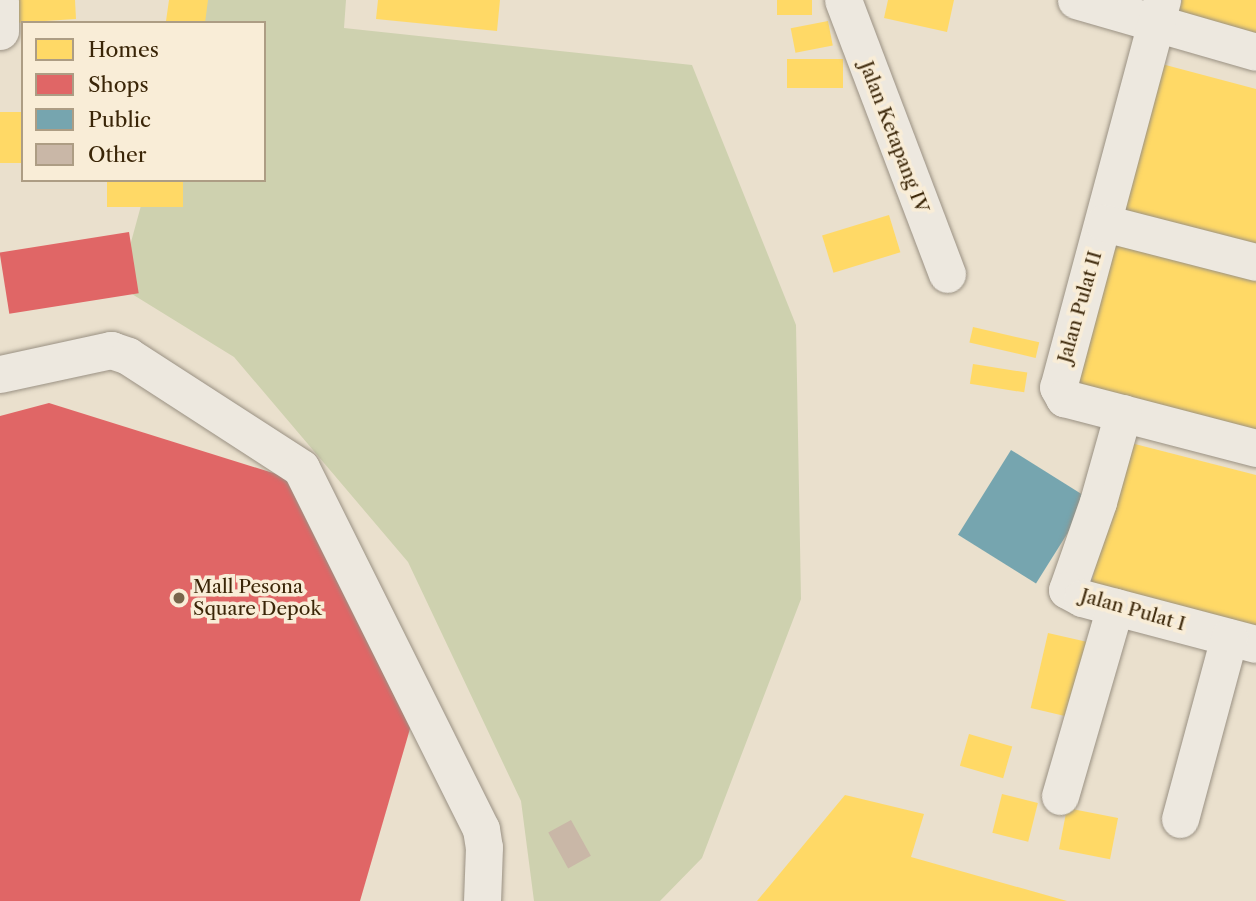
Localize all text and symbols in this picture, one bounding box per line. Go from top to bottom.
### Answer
legend [21,21,266,182]
text: Homes [88,37,159,62]
street label: Jalan Ketapang IV [855,58,933,216]
text: Shops [88,72,149,97]
text: Public [88,107,151,132]
text: Other [88,142,147,167]
street label: Jalan Pulat II [1053,249,1107,365]
place label: Mall Pesona Square Depok [193,576,321,620]
street label: Jalan Pulat I [1078,584,1188,636]
marker: Mall Pesona Square Depok [171,590,187,606]

